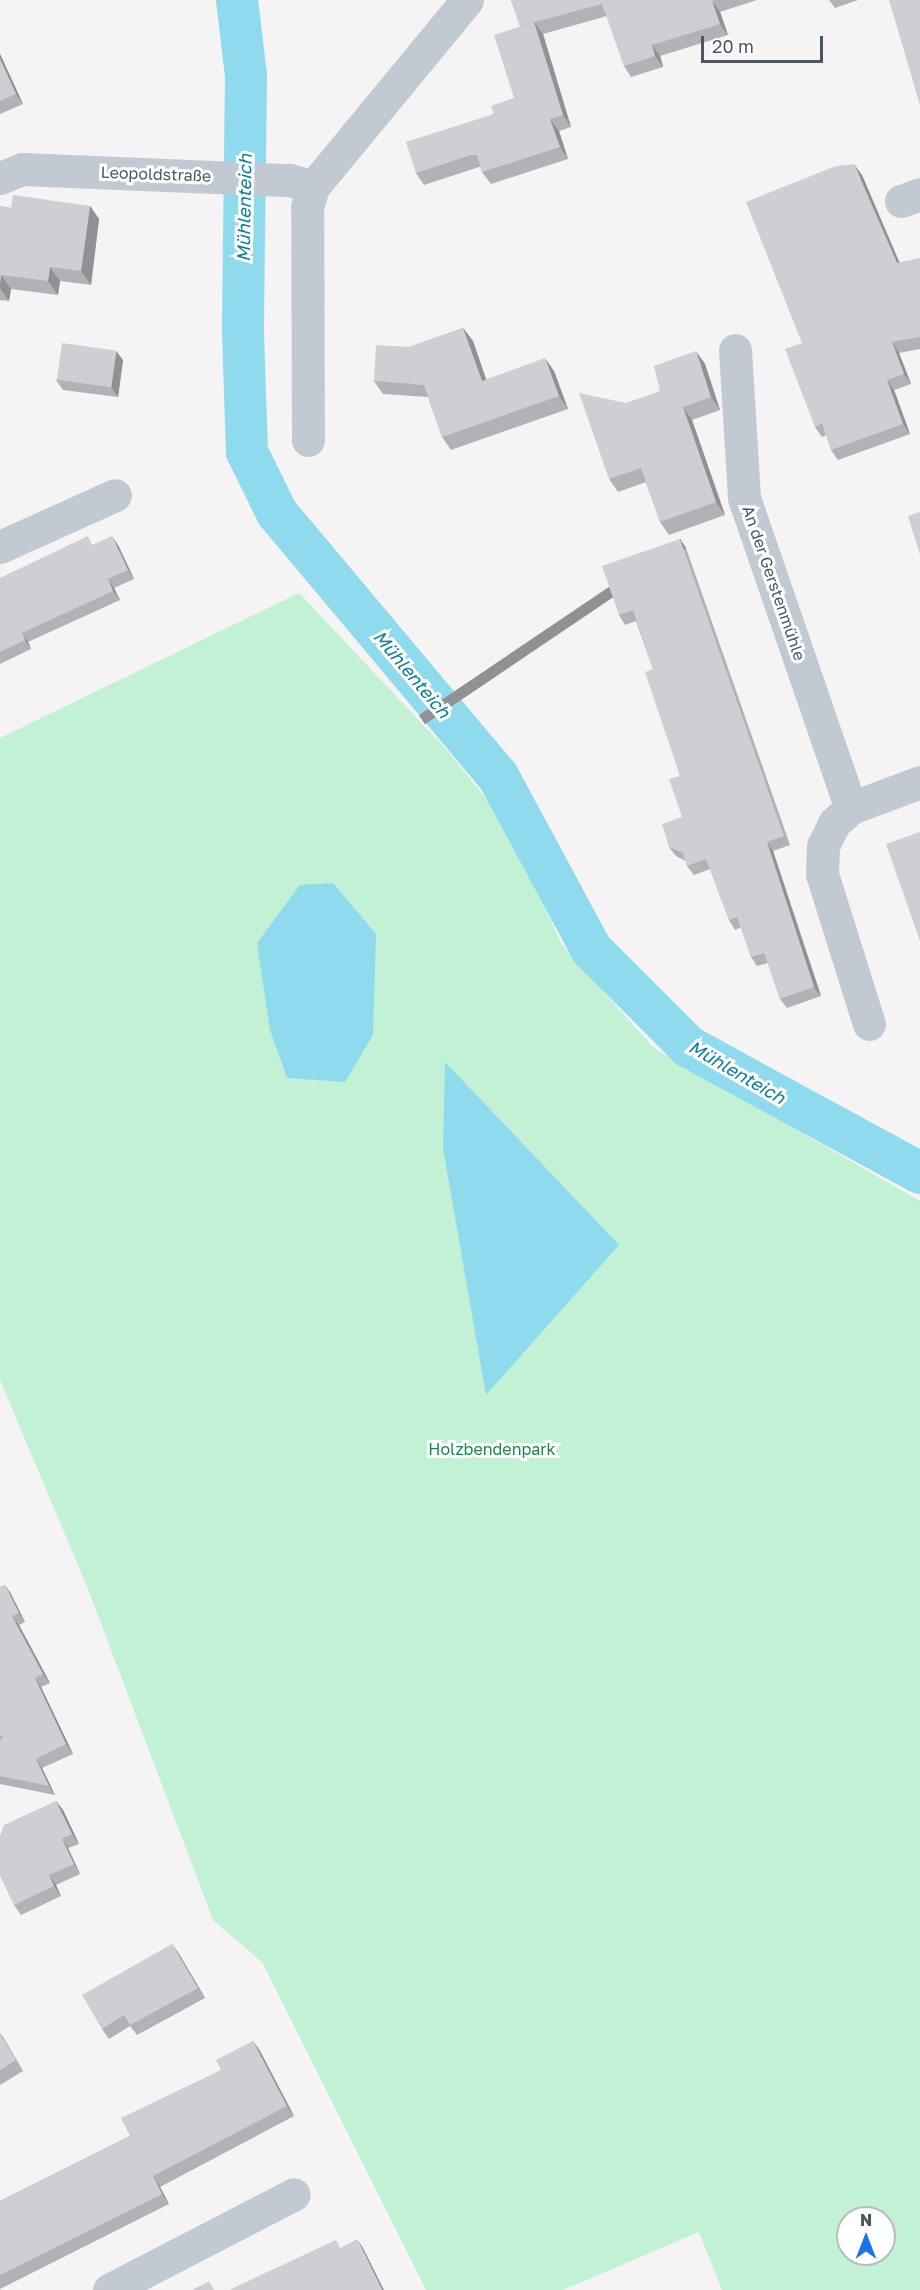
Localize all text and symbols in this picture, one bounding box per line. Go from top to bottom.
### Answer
scale bar [704,24,826,62]
text: 20 m [712,35,754,57]
water label: Mühlenteich [232,154,256,262]
street label: Leopoldstraße [100,162,212,186]
street label: An der Gerstenmühle [738,503,810,663]
water label: Mühlenteich [369,626,455,722]
water label: Mühlenteich [685,1036,789,1108]
park label: Holzbendenpark [428,1439,556,1459]
north arrow [836,2206,896,2266]
text: N [860,2210,872,2230]

